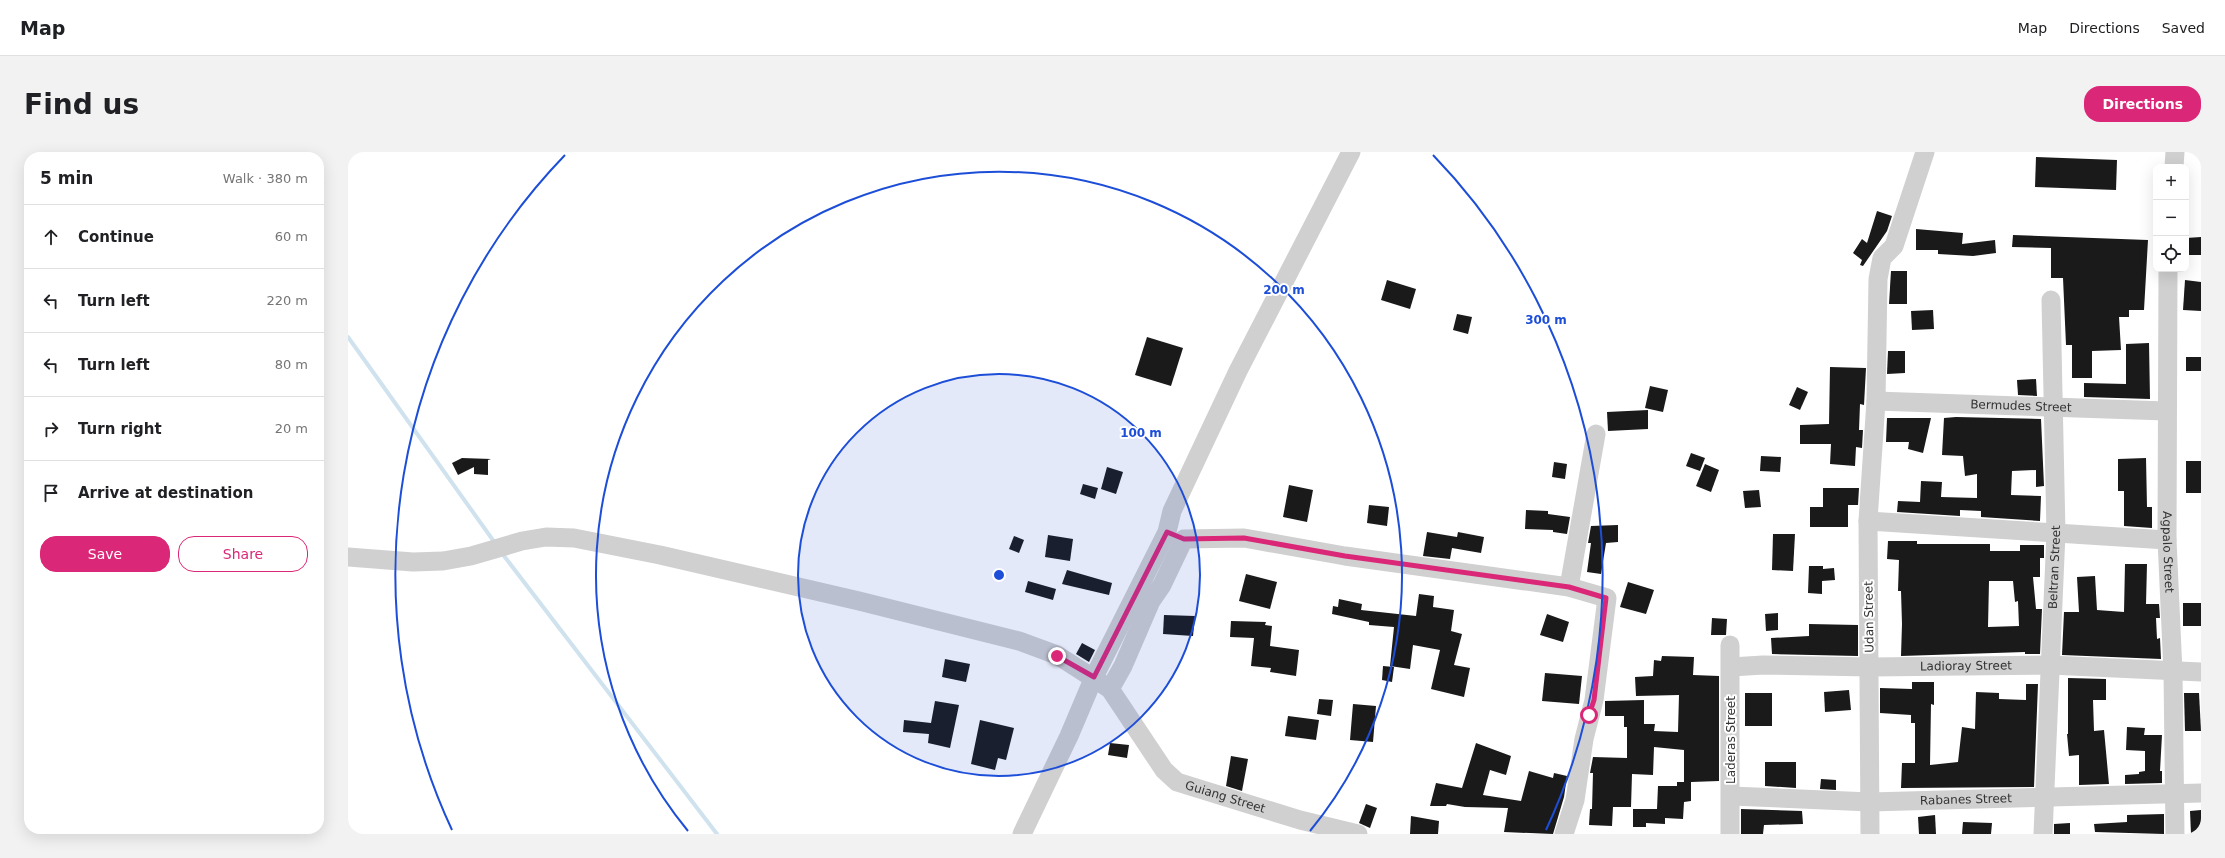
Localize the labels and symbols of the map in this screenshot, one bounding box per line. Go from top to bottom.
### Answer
text: 200 m [1263,283,1305,297]
text: 300 m [1525,313,1567,327]
street label: Bermudes Street [1970,397,2072,415]
text: 100 m [1120,426,1162,440]
street label: Agpalo Street [2160,511,2176,593]
street label: Beltran Street [2046,525,2063,609]
centre of rings [992,568,1006,582]
street label: Udan Street [1861,581,1877,653]
route end [1048,647,1066,665]
street label: Ladioray Street [1920,658,2012,673]
street label: Laderas Street [1724,696,1738,784]
route start [1580,706,1598,724]
street label: Guiang Street [1183,778,1267,816]
street label: Rabanes Street [1920,791,2012,808]

